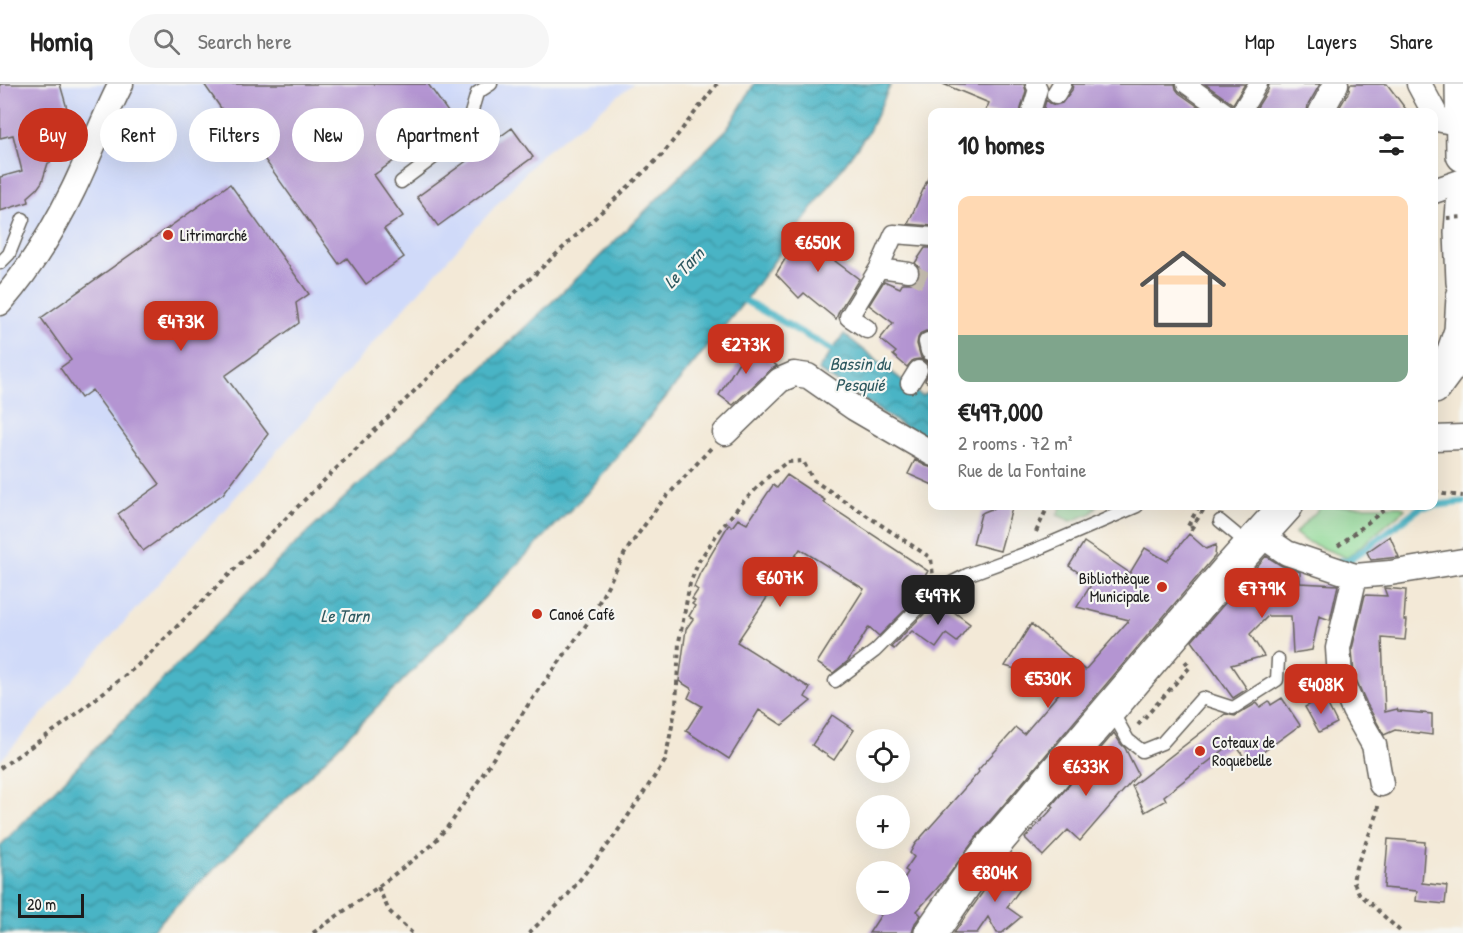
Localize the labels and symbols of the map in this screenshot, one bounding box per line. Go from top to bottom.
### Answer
pin: €650K [776,222,860,273]
place label: Litrimarché [180,224,248,246]
marker: Litrimarché [161,228,175,242]
water label: Le Tarn [658,240,711,294]
pin: €473K [139,301,223,352]
pin: €273K [704,324,788,375]
water label: Bassin du Pesquié [830,351,892,397]
pin: €607K [738,557,822,608]
place label: Bibliothèque Municipale [1079,567,1151,607]
pin: €779K [1220,568,1304,619]
pin: €497K [896,575,980,626]
marker: Bibliothèque Municipale [1155,580,1169,594]
water label: Le Tarn [321,603,371,628]
place label: Canoé Café [549,603,616,625]
marker: Canoé Café [530,607,544,621]
pin: €530K [1006,658,1090,709]
pin: €408K [1279,664,1363,715]
place label: Coteaux de Roquebelle [1212,731,1276,771]
marker: Coteaux de Roquebelle [1193,744,1207,758]
pin: €633K [1044,746,1128,797]
pin: €804K [953,852,1037,903]
scale bar [18,891,84,918]

